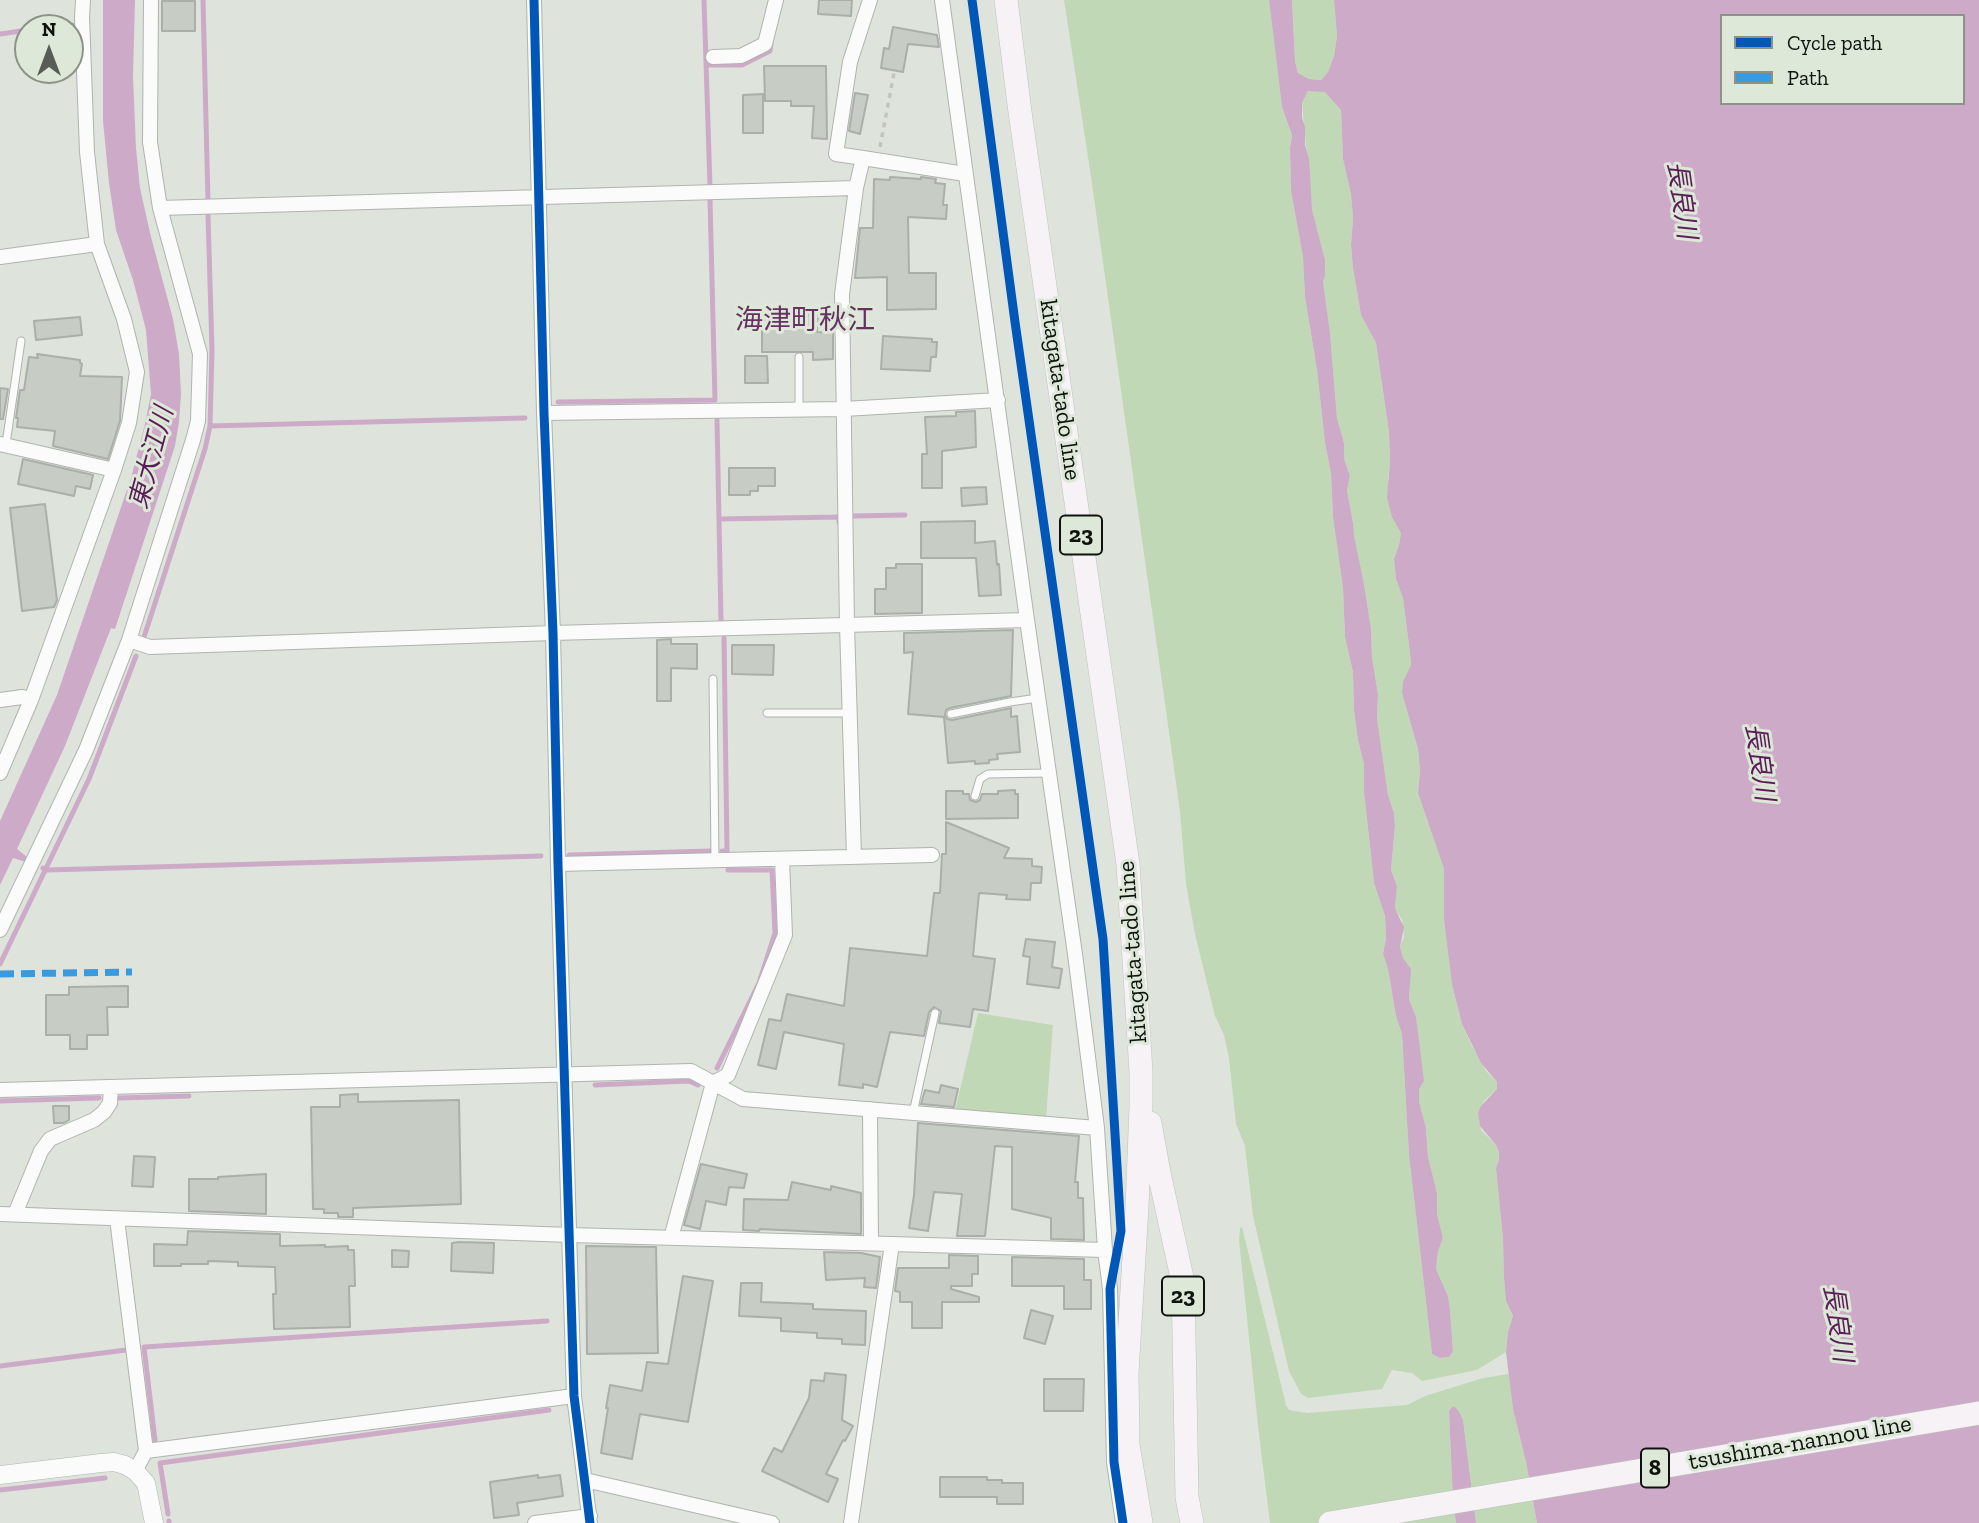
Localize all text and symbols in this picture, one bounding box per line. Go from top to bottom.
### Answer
north arrow [14,14,84,84]
legend [1720,14,1965,105]
text: N [42,18,56,41]
text: Cycle path [1787,30,1882,55]
text: Path [1787,65,1829,90]
water label: 長良川 [1660,159,1702,241]
street label: kitagata-tado line [1033,298,1087,482]
district label: 海津町秋江 [735,304,875,338]
water label: 東大江川 [123,404,181,512]
road number: 23 [1060,516,1102,554]
water label: 長良川 [1738,721,1780,803]
street label: kitagata-tado line [1112,860,1154,1044]
road number: 23 [1162,1276,1204,1316]
water label: 長良川 [1816,1282,1858,1364]
street label: tsushima-nannou line [1686,1409,1914,1477]
road number: 8 [1641,1448,1669,1488]

